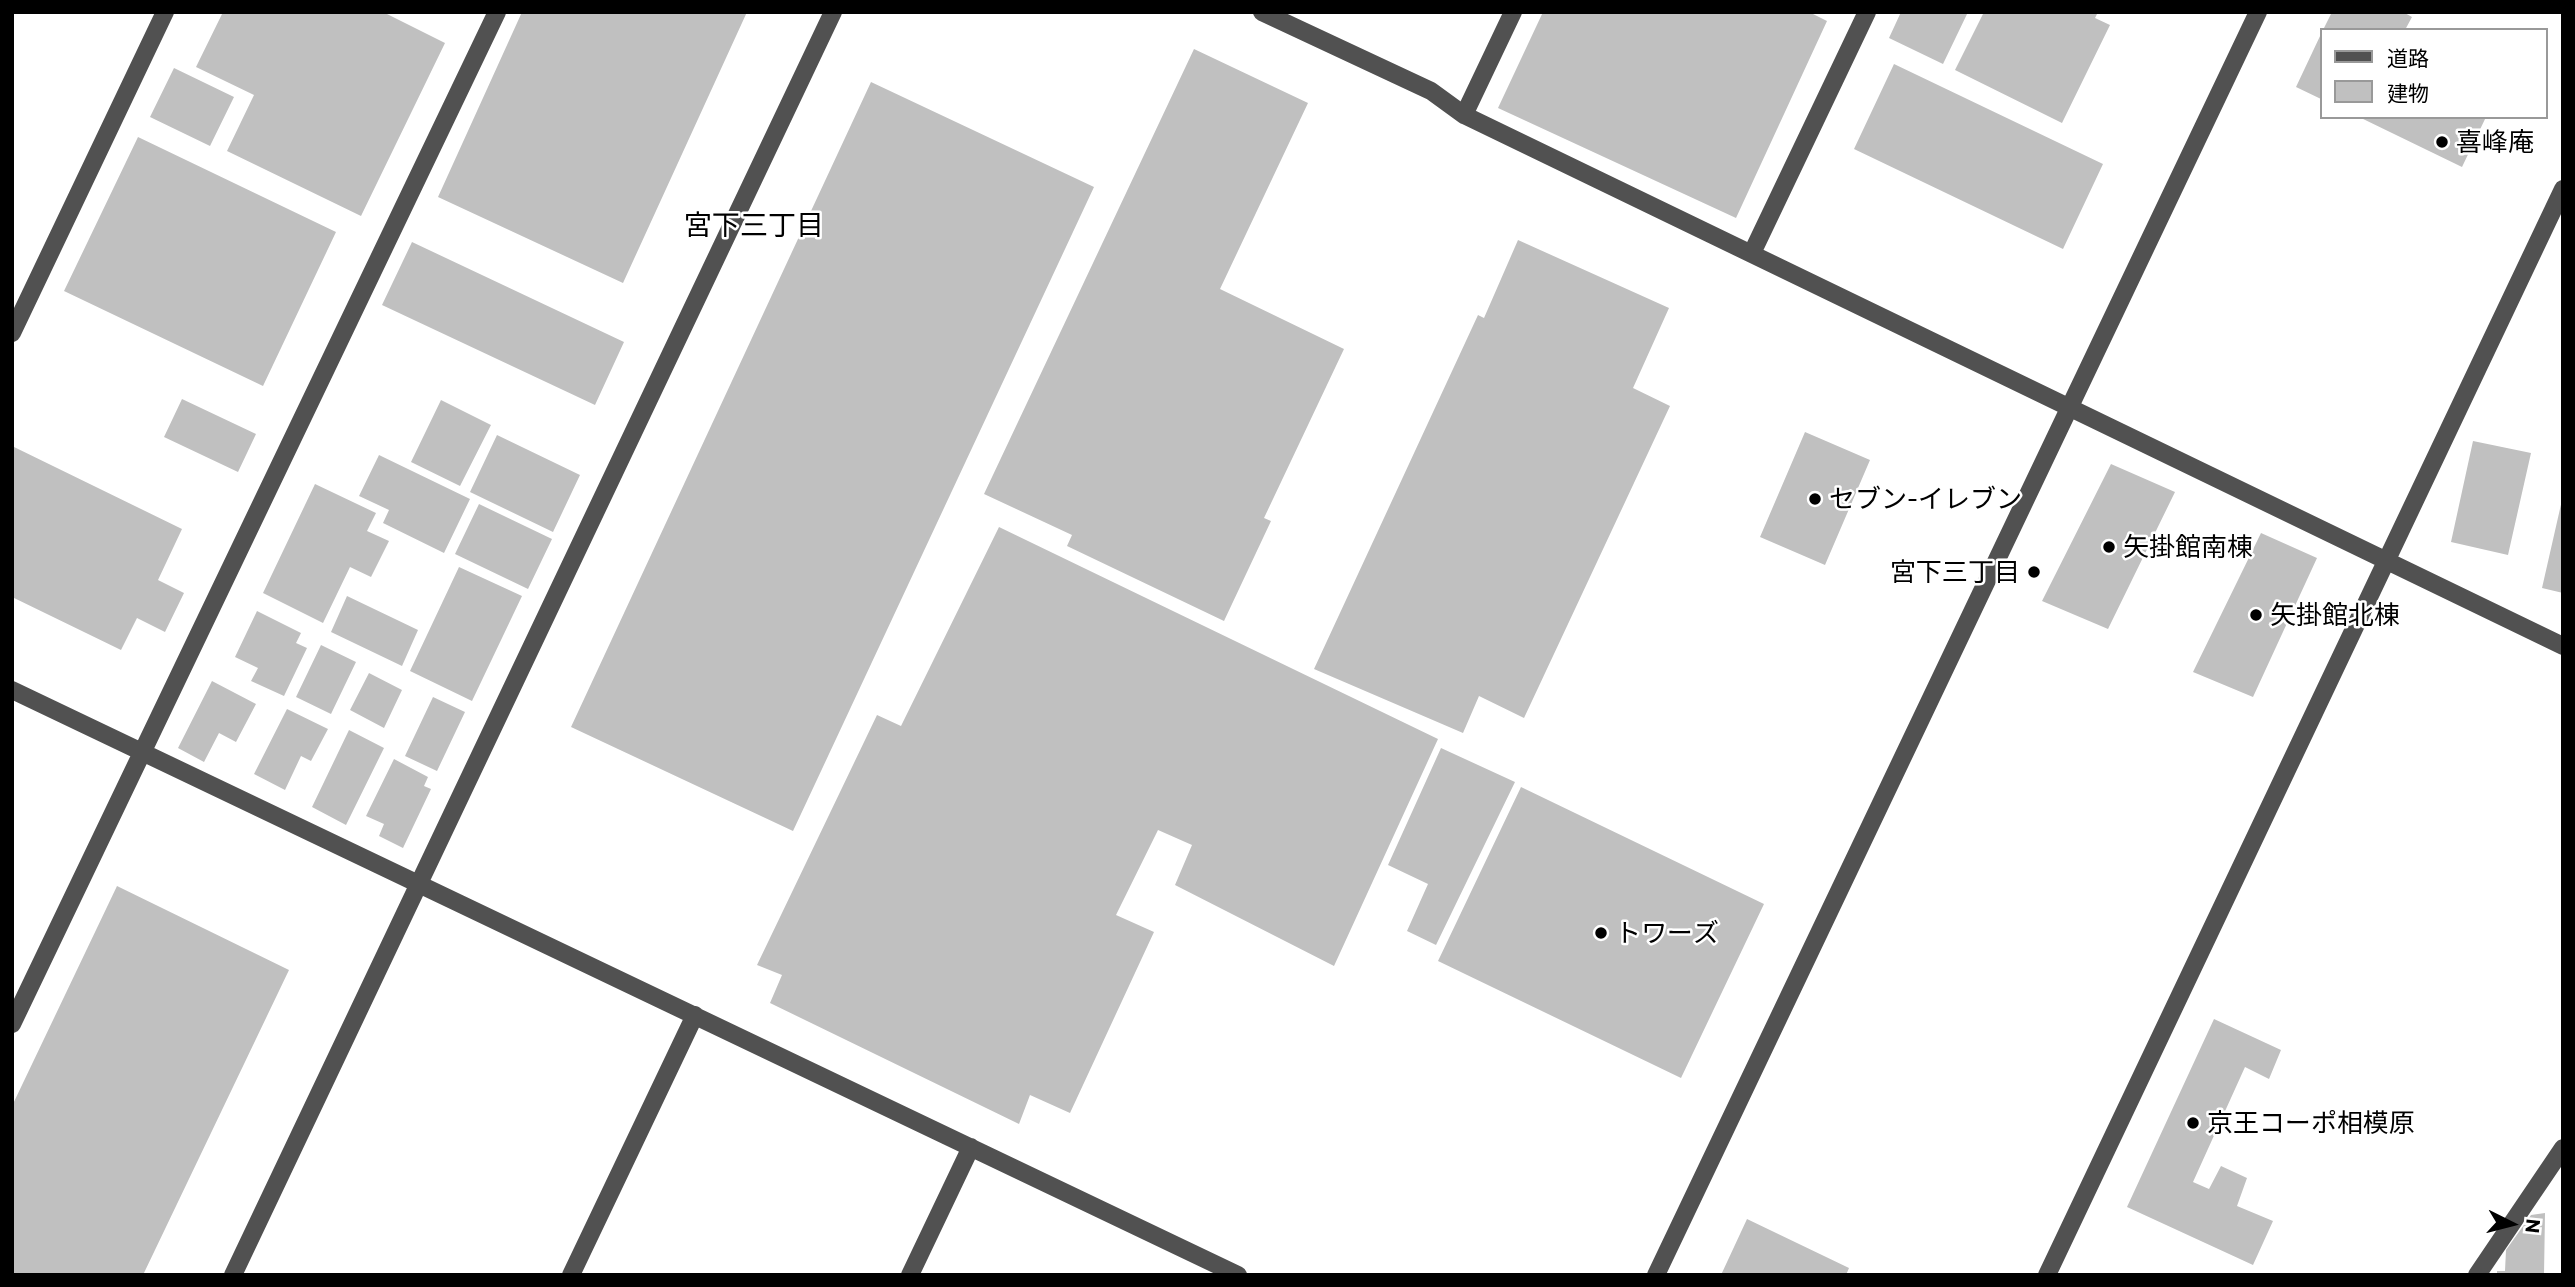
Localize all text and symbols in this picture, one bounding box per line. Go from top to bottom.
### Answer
legend [2320,28,2547,119]
text: 道路 [2387,45,2429,70]
text: 建物 [2387,80,2429,105]
place label: 喜峰庵 [2456,126,2534,158]
marker: 喜峰庵 [2434,134,2450,150]
district label: 宮下三丁目 [684,209,824,243]
place label: セブン-イレブン [1829,483,2022,515]
marker: セブン-イレブン [1807,491,1823,507]
place label: 矢掛館南棟 [2123,531,2253,563]
marker: 矢掛館南棟 [2101,539,2117,555]
place label: 宮下三丁目 [1890,556,2020,588]
marker: 宮下三丁目 [2026,564,2042,580]
place label: 矢掛館北棟 [2270,599,2400,631]
marker: 矢掛館北棟 [2248,607,2264,623]
place label: トワーズ [1615,917,1719,949]
marker: トワーズ [1593,925,1609,941]
place label: 京王コーポ相模原 [2207,1107,2415,1139]
marker: 京王コーポ相模原 [2185,1115,2201,1131]
north arrow [2477,1189,2547,1259]
text: N [2521,1218,2546,1235]

